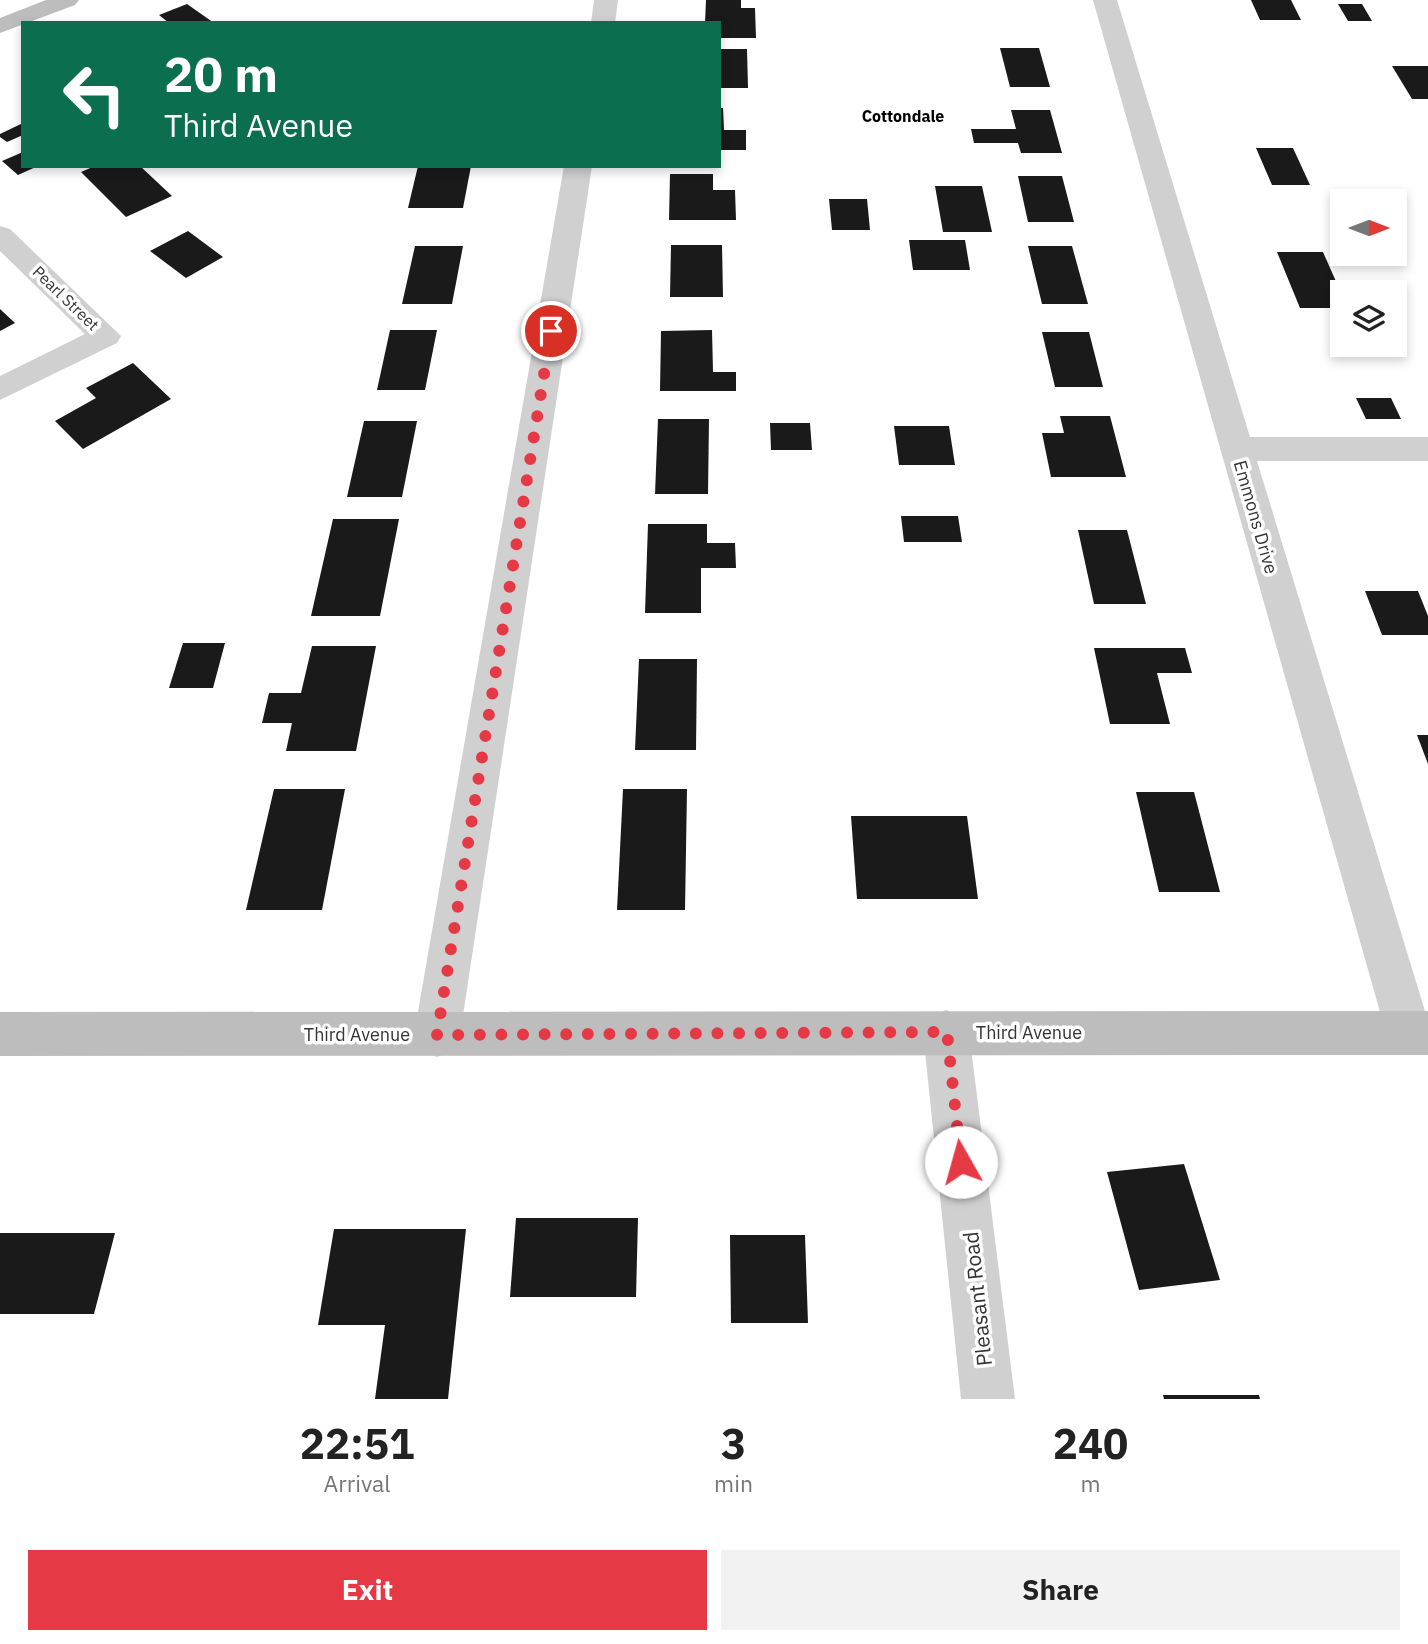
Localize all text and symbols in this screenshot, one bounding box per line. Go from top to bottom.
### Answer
text: 20 m [164,42,278,105]
icon: left [49,49,140,140]
text: Third Avenue [164,104,353,146]
district label: Cottondale [862,106,944,126]
north arrow [1330,189,1407,266]
map controls [1330,189,1407,357]
street label: Pearl Street [29,261,103,335]
button: layers [1330,280,1407,357]
pin [521,301,581,361]
icon: arrive [532,312,570,350]
street label: Emmons Drive [1229,458,1283,577]
street label: Third Avenue [976,1021,1082,1044]
street label: Third Avenue [304,1023,410,1046]
position arrow [924,1125,998,1199]
street label: Pleasant Road [956,1230,998,1368]
text: 22:51 [300,1416,414,1471]
text: 3 [721,1416,746,1471]
text: 240 [1053,1416,1128,1471]
text: Arrival [324,1468,391,1498]
text: min [714,1468,753,1498]
text: m [1080,1468,1101,1498]
button: Exit [28,1550,707,1630]
button: Share [721,1550,1400,1630]

